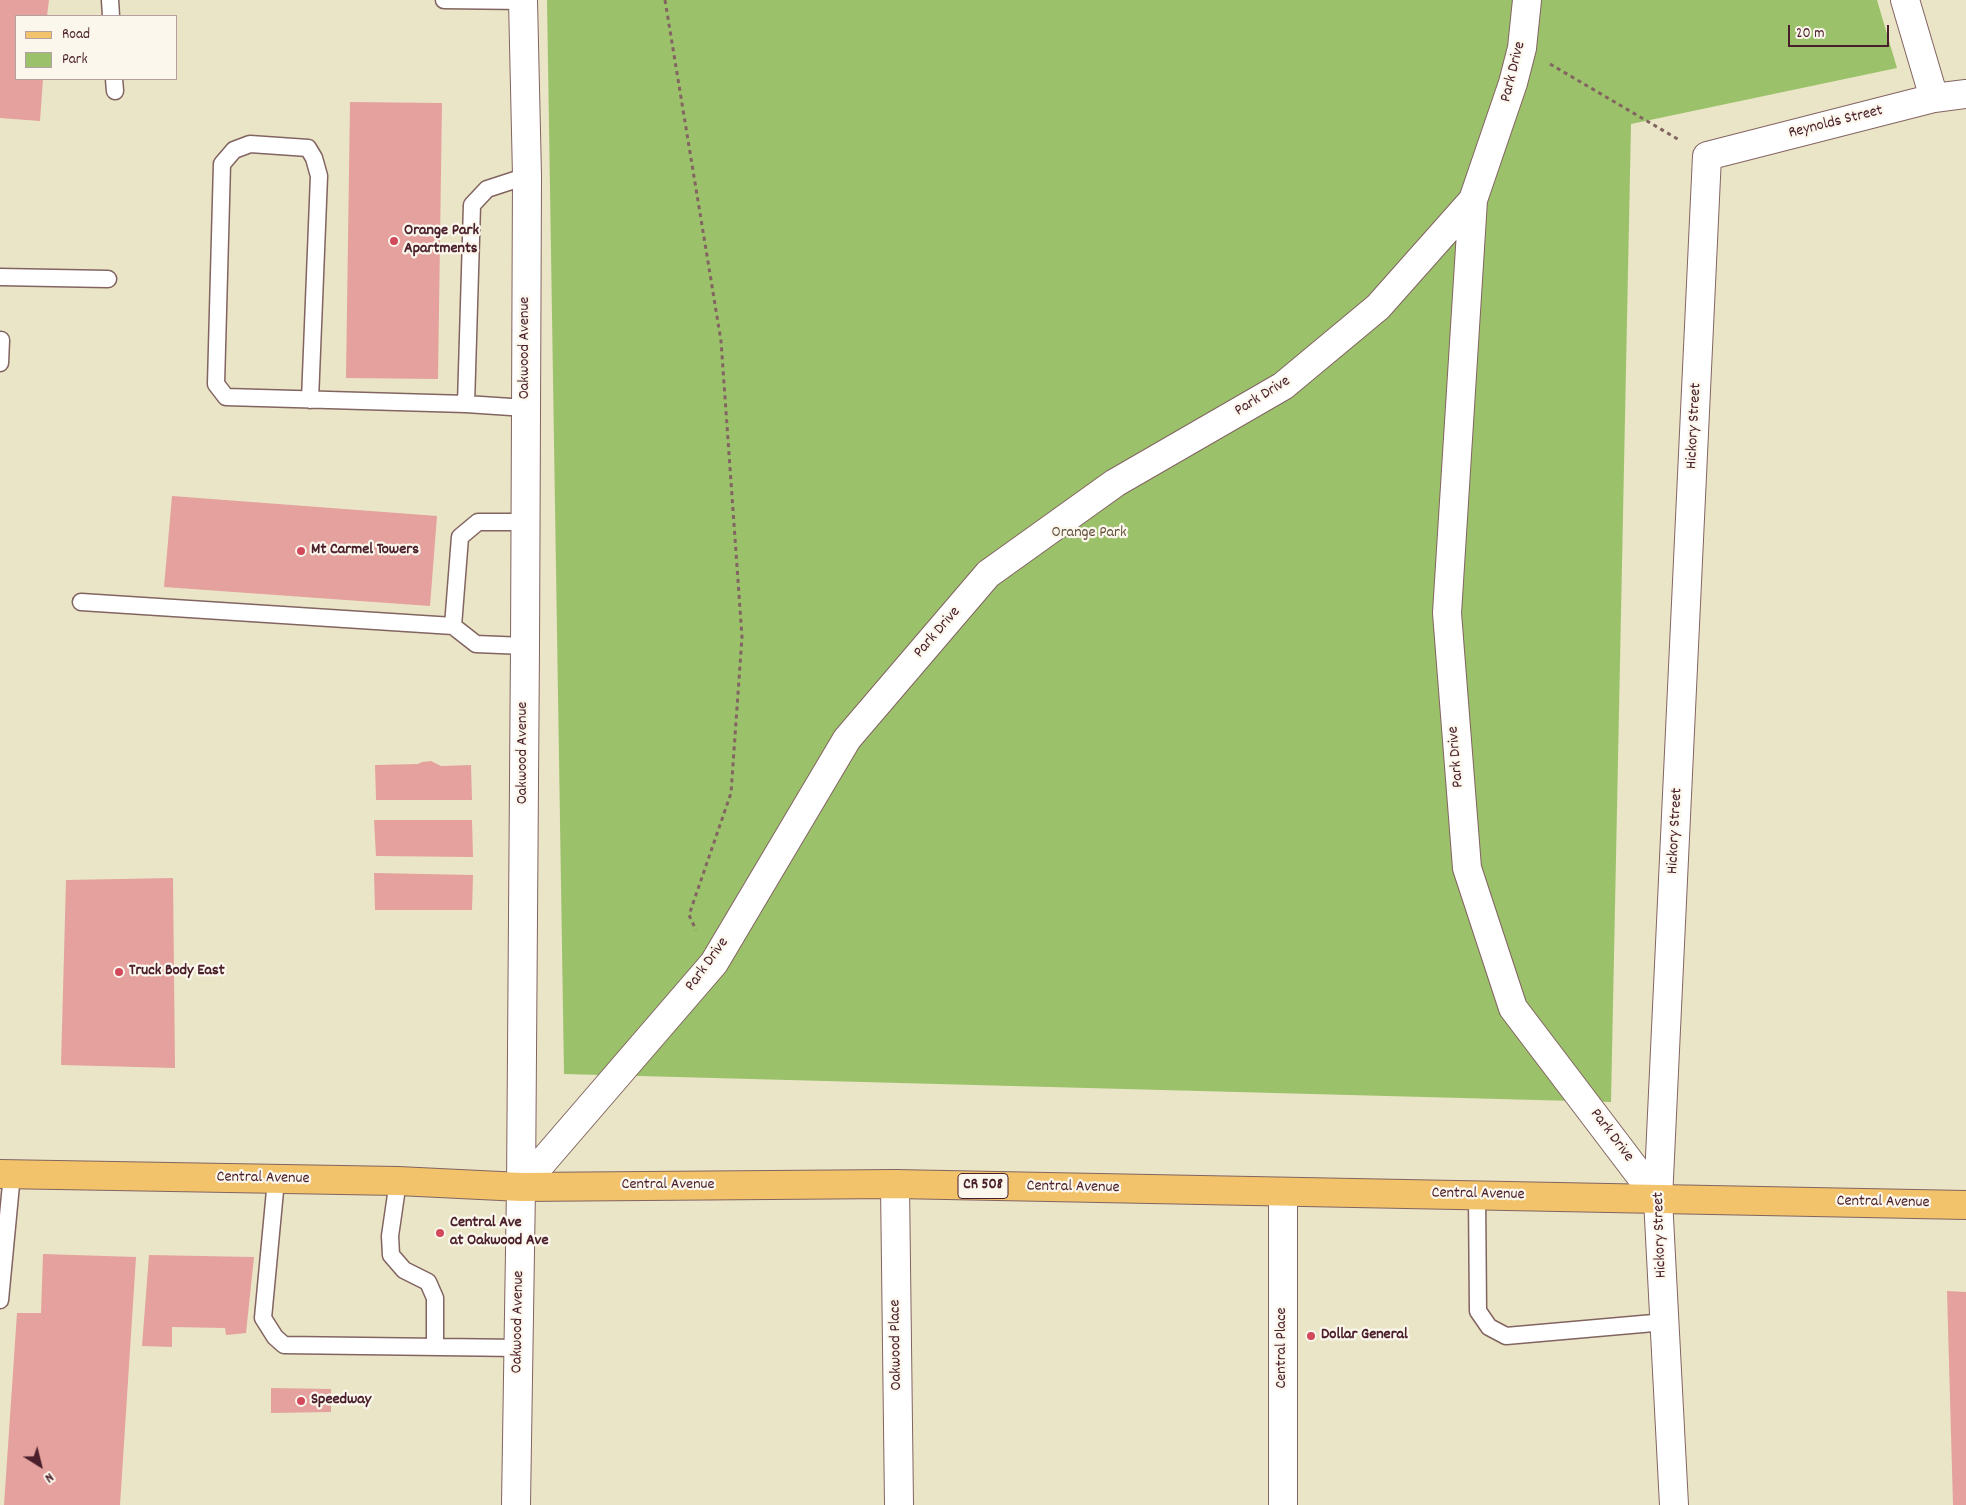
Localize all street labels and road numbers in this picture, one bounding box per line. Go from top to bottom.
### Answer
street label: Park Drive [1497,40,1531,104]
street label: Reynolds Street [1787,102,1885,144]
street label: Oakwood Avenue [516,297,536,399]
street label: Park Drive [1232,372,1294,422]
street label: Hickory Street [1683,382,1707,470]
street label: Park Drive [910,603,966,663]
street label: Oakwood Avenue [514,702,534,804]
street label: Park Drive [1445,725,1469,789]
street label: Hickory Street [1664,787,1688,875]
street label: Park Drive [682,934,734,996]
street label: Park Drive [1585,1106,1637,1166]
street label: Central Avenue [216,1169,310,1189]
road number: CR 508 [958,1174,1008,1198]
street label: Central Avenue [622,1176,714,1196]
street label: Central Avenue [1026,1178,1120,1198]
street label: Central Avenue [1431,1185,1525,1205]
street label: Hickory Street [1650,1192,1672,1278]
street label: Central Avenue [1836,1193,1930,1213]
street label: Oakwood Avenue [509,1270,529,1374]
street label: Oakwood Place [887,1299,907,1391]
street label: Central Place [1273,1307,1293,1389]

